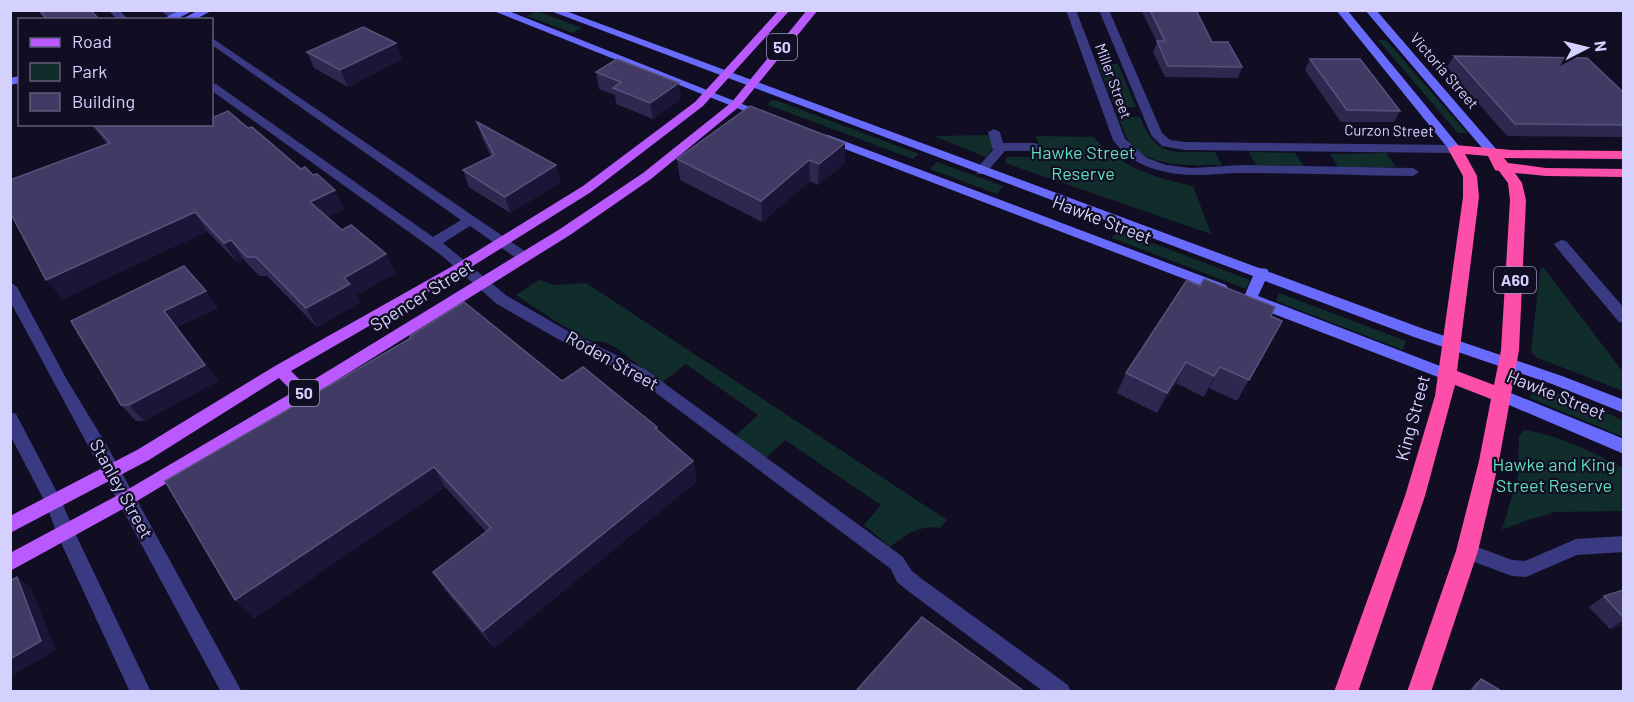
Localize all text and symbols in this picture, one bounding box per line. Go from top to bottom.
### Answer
legend [18,18,213,126]
north arrow [1556,18,1616,78]
street label: Victoria Street [1407,29,1483,112]
text: Road [72,30,112,52]
road number: 50 [767,34,797,60]
text: N [1591,40,1611,53]
street label: Miller Street [1092,41,1136,121]
text: Park [72,60,107,82]
text: Building [72,90,135,112]
street label: Curzon Street [1344,120,1434,140]
park label: Hawke Street Reserve [1031,141,1135,184]
street label: Hawke Street [1049,190,1155,248]
street label: Spencer Street [366,255,477,336]
road number: A60 [1494,267,1536,293]
street label: Roden Street [562,326,663,395]
street label: Hawke Street [1504,364,1609,424]
street label: King Street [1390,373,1434,463]
road number: 50 [289,380,319,406]
street label: Stanley Street [85,435,158,542]
park label: Hawke and King Street Reserve [1493,453,1615,496]

